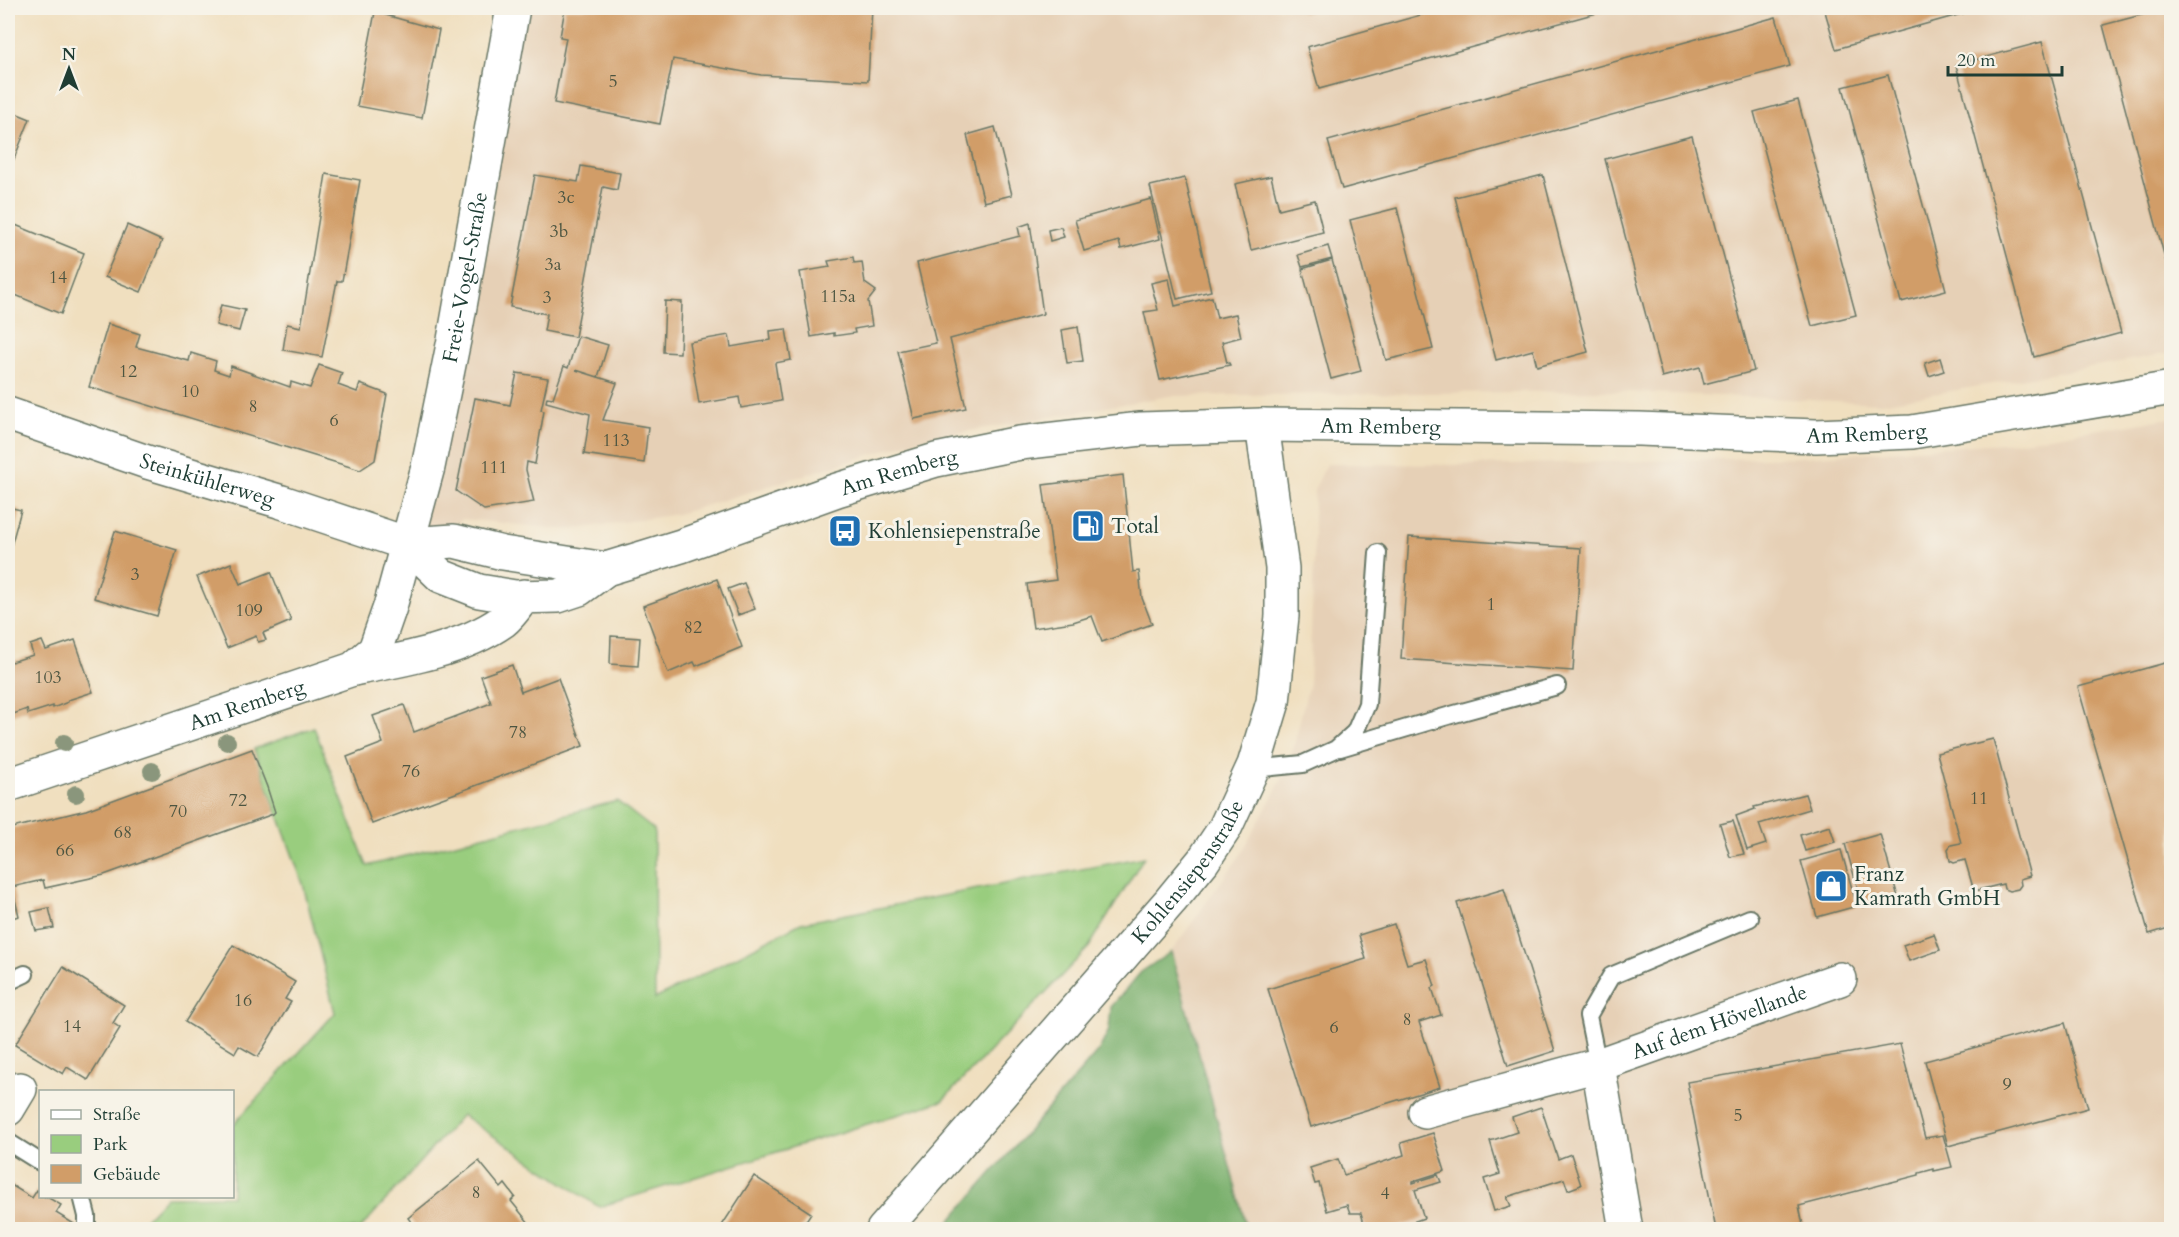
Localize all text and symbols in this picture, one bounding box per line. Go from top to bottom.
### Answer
north arrow [39,39,99,99]
scale bar [1948,39,2062,77]
text: N [62,44,76,66]
text: 20 m [1957,48,1996,73]
house number: 5 [608,69,618,94]
house number: 3c [557,185,575,210]
street label: Freie-Vogel-Straße [436,190,495,365]
house number: 3b [550,219,568,244]
house number: 3a [545,252,562,277]
house number: 14 [49,265,67,290]
house number: 115a [820,284,856,309]
house number: 3 [542,285,552,310]
house number: 12 [119,359,137,384]
house number: 10 [181,379,199,404]
house number: 8 [248,394,258,419]
house number: 6 [329,408,339,433]
street label: Am Remberg [1320,412,1441,442]
street label: Am Remberg [1806,416,1929,451]
house number: 113 [602,428,630,453]
street label: Am Remberg [837,442,960,503]
street label: Steinkühlerweg [136,447,278,514]
house number: 111 [480,455,508,480]
fuel station icon: Total [1070,508,1106,544]
place label: Total [1111,512,1159,541]
bus stop icon: Kohlensiepenstraße [827,513,863,549]
place label: Kohlensiepenstraße [868,517,1041,546]
house number: 3 [130,562,140,587]
house number: 1 [1486,592,1496,617]
house number: 109 [235,598,263,623]
house number: 82 [684,615,702,640]
house number: 103 [34,665,62,690]
street label: Am Remberg [185,672,309,738]
house number: 78 [509,720,527,745]
house number: 76 [402,759,420,784]
house number: 11 [1970,786,1988,811]
house number: 72 [229,788,247,813]
street label: Kohlensiepenstraße [1125,795,1251,950]
house number: 70 [169,799,187,824]
house number: 68 [114,820,132,845]
house number: 66 [56,838,74,863]
place label: Franz Kamrath GmbH [1854,860,2000,913]
shop icon: Franz Kamrath GmbH [1813,868,1849,904]
street label: Auf dem Hövellande [1628,978,1811,1067]
house number: 16 [234,988,252,1013]
house number: 8 [1402,1007,1412,1032]
house number: 14 [63,1014,81,1039]
house number: 6 [1329,1015,1339,1040]
house number: 9 [2002,1072,2012,1097]
legend [39,1090,234,1198]
text: Straße [93,1102,141,1127]
house number: 5 [1733,1103,1743,1128]
text: Park [93,1132,128,1157]
text: Gebäude [93,1162,161,1187]
house number: 8 [471,1180,481,1205]
house number: 4 [1380,1181,1390,1206]

